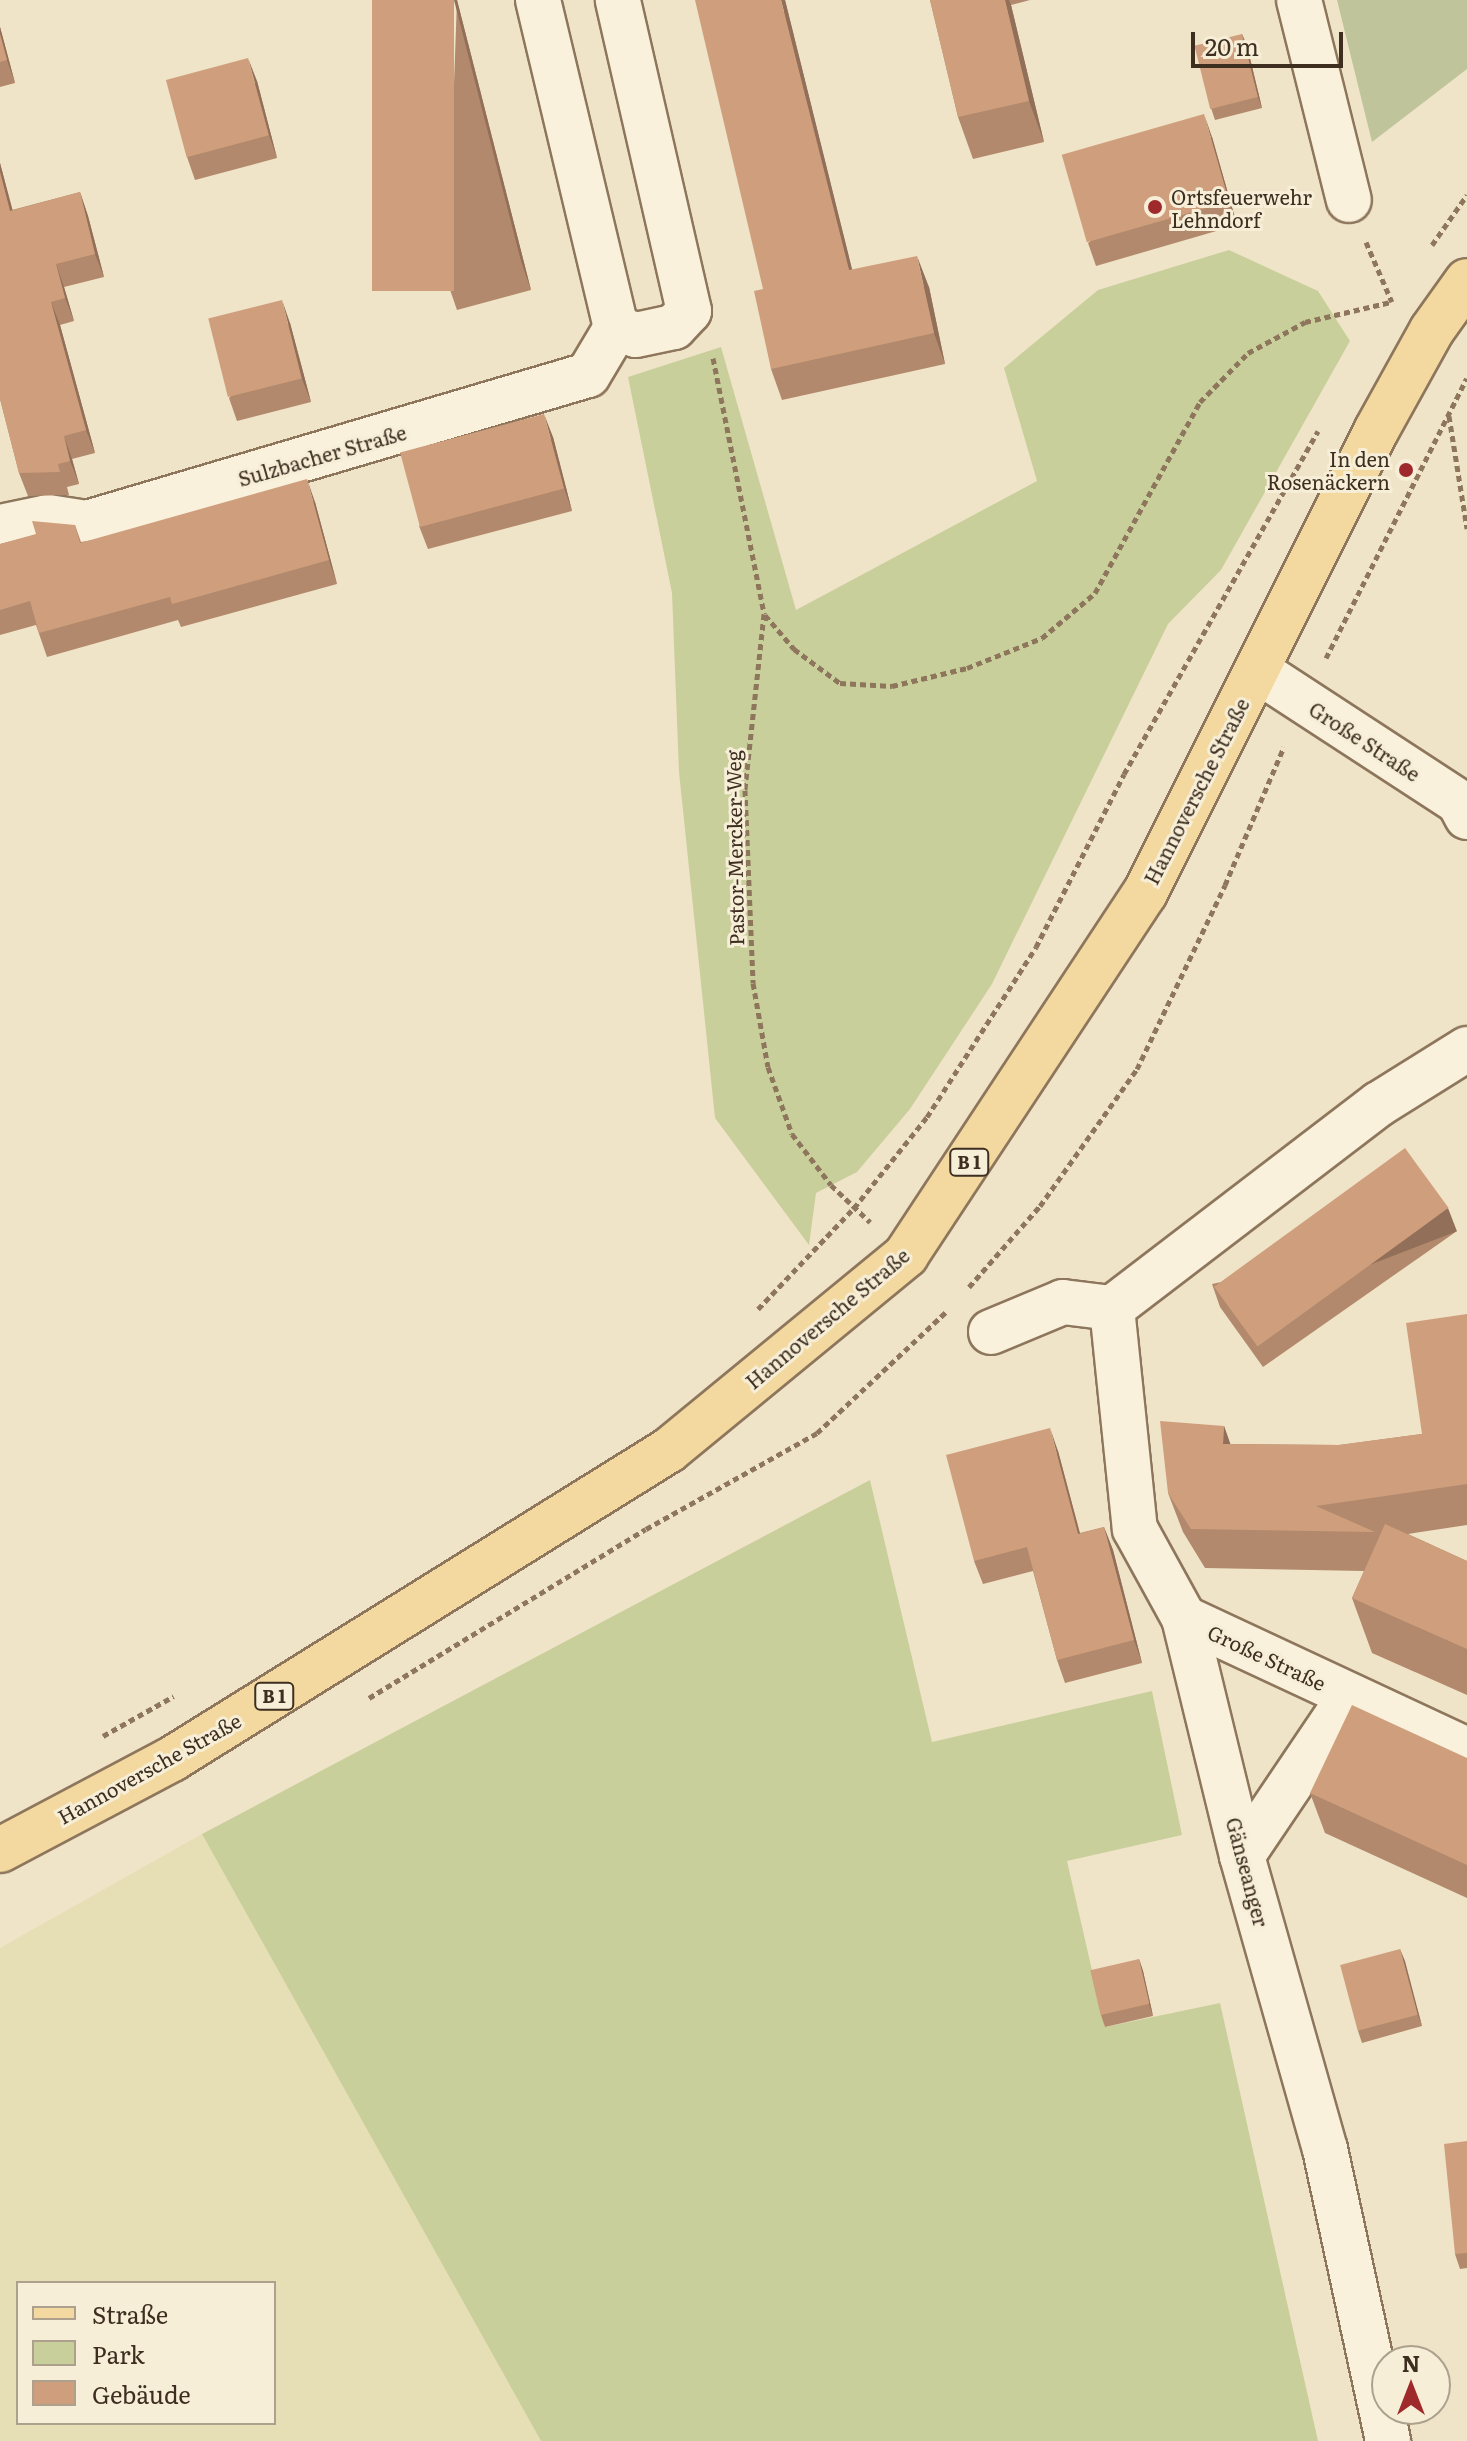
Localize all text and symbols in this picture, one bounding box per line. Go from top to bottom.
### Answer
scale bar [1195,16,1347,66]
text: 20 m [1205,28,1259,63]
place label: Ortsfeuerwehr Lehndorf [1171,184,1312,231]
marker: Ortsfeuerwehr Lehndorf [1146,198,1164,216]
street label: Sulzbacher Straße [235,420,409,490]
place label: In den Rosenäckern [1267,446,1390,493]
marker: In den Rosenäckern [1397,461,1415,479]
street label: Hannoversche Straße [1139,694,1253,888]
street label: Große Straße [1305,696,1425,786]
street label: Pastor-Mercker-Weg [720,750,748,946]
road number: B 1 [949,1148,989,1176]
street label: Hannoversche Straße [740,1243,914,1393]
street label: Große Straße [1204,1619,1330,1695]
road number: B 1 [254,1682,294,1710]
street label: Hannoversche Straße [53,1708,245,1828]
street label: Gänseanger [1222,1815,1274,1929]
legend [16,2281,276,2425]
text: Straße [92,2296,168,2331]
text: Park [92,2336,145,2371]
north arrow [1371,2345,1451,2425]
text: N [1402,2346,1420,2379]
text: Gebäude [92,2376,191,2411]

